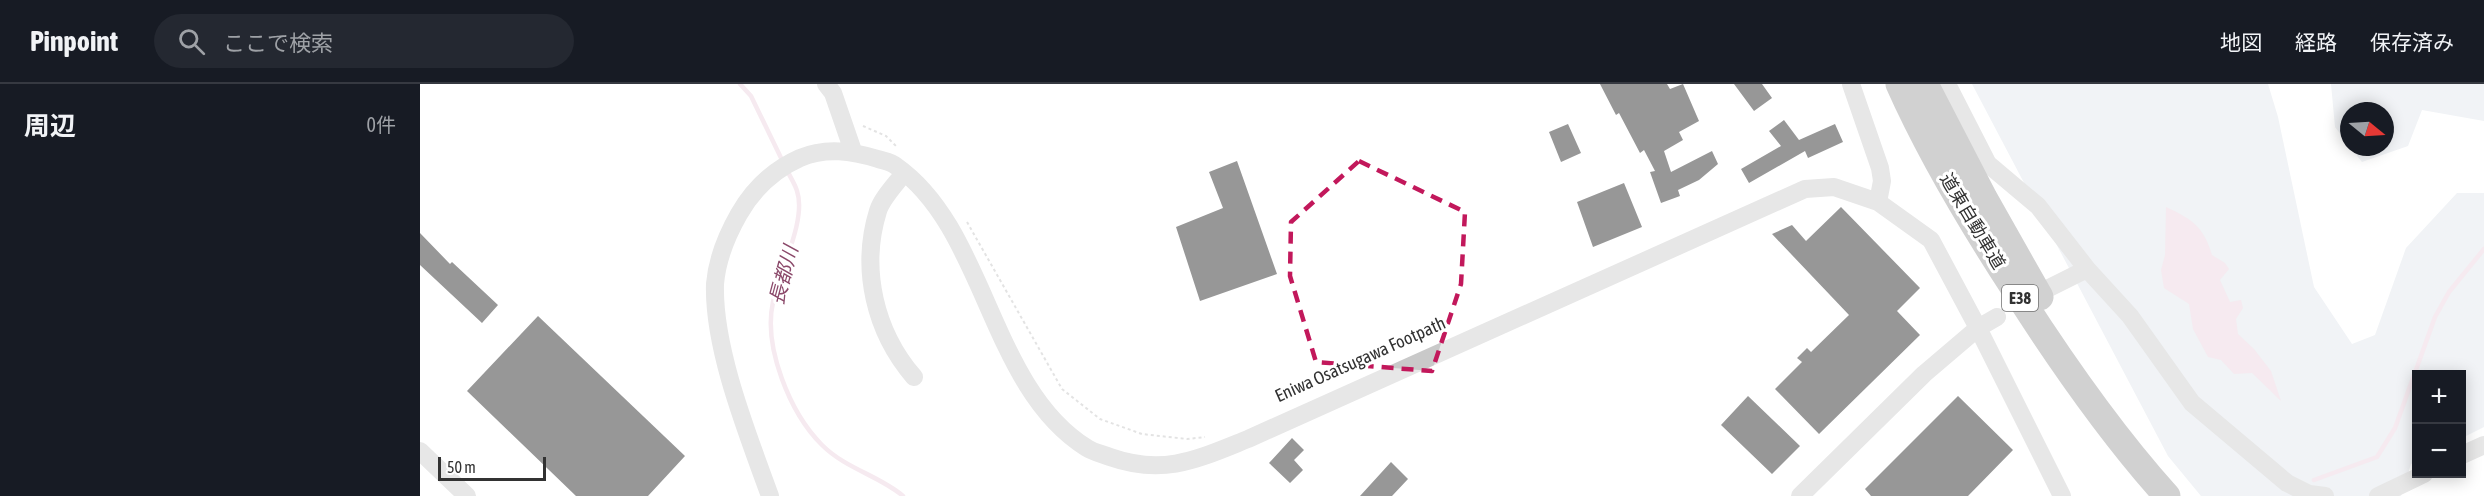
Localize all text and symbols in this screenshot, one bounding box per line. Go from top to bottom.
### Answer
search box [154,14,574,68]
text: Pinpoint [30,25,118,57]
icon: search [175,25,208,58]
text: ここで検索 [223,30,333,56]
text: 地図 [2220,30,2262,54]
text: 経路 [2295,30,2337,54]
text: 保存済み [2370,30,2454,54]
north arrow [2340,102,2394,156]
text: 周辺 [24,111,76,141]
text: 0件 [367,113,396,136]
street label: 道東自動車道 [1936,169,2010,273]
water label: 長都川 [764,241,802,307]
road number: E38 [2002,285,2038,311]
street label: Eniwa Osatsugawa Footpath [1272,312,1448,406]
map controls [2412,370,2466,478]
button: + [2412,370,2466,424]
button: − [2412,424,2466,478]
scale bar [438,454,546,482]
text: 50 m [447,458,476,476]

